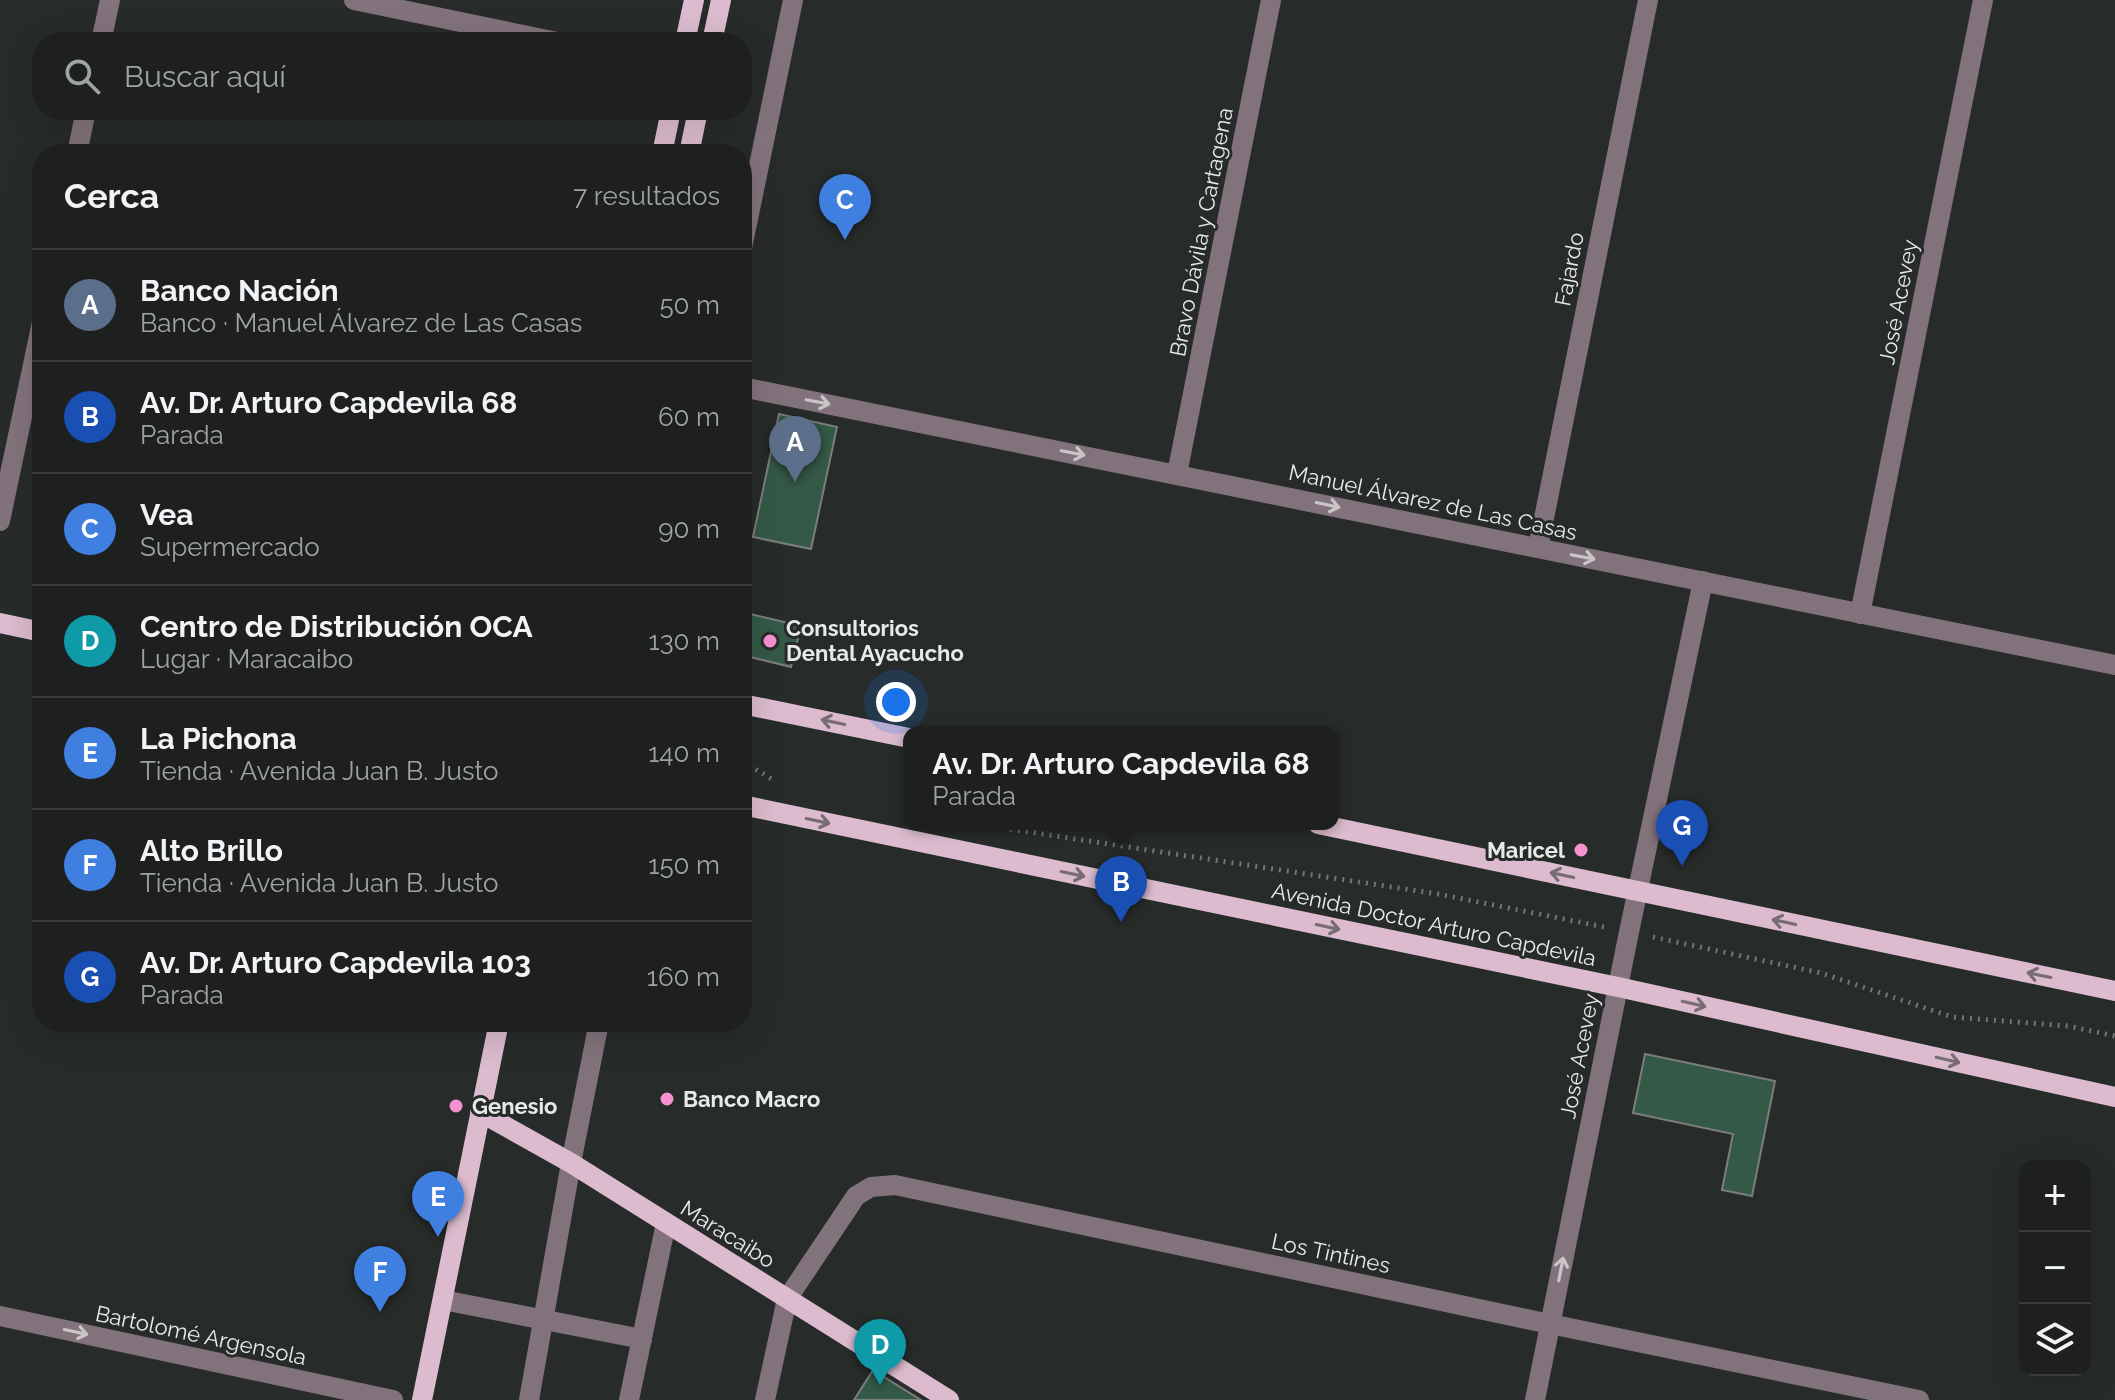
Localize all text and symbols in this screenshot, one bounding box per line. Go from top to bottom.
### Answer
search box [32,32,752,120]
icon: search [60,54,104,98]
text: Buscar aquí [124,59,286,94]
street label: Bravo Dávila y Cartagena [1164,105,1238,359]
pin: C [819,174,871,240]
text: Cerca [64,176,159,216]
text: 7 resultados [573,181,720,211]
street label: Fajardo [1549,230,1589,308]
street label: José Acevey [1873,237,1923,367]
text: Banco Nación [140,273,339,308]
text: A [81,290,99,320]
text: 50 m [659,290,720,320]
text: Banco · Manuel Álvarez de Las Casas [140,308,582,338]
text: Av. Dr. Arturo Capdevila 68 [140,385,517,420]
one-way arrow [805,395,831,410]
text: B [81,402,99,432]
text: 60 m [658,402,720,432]
pin: A [769,416,821,482]
text: Parada [140,420,224,450]
one-way arrow [1060,447,1086,462]
street label: Manuel Álvarez de Las Casas [1286,459,1580,545]
text: Vea [140,497,193,532]
one-way arrow [1315,498,1340,513]
text: C [81,514,99,544]
text: 90 m [658,514,720,544]
text: Supermercado [140,532,320,562]
one-way arrow [1570,550,1595,565]
text: Centro de Distribución OCA [140,609,533,644]
place label: Consultorios Dental Ayacucho [786,615,964,666]
text: D [81,626,99,656]
text: 130 m [649,626,720,656]
marker: Consultorios Dental Ayacucho [761,632,779,650]
text: Lugar · Maracaibo [140,644,353,674]
your location [876,682,916,722]
one-way arrow [820,714,846,729]
text: La Pichona [140,721,297,756]
popup [903,726,1339,830]
text: E [82,738,98,768]
text: 140 m [648,738,720,768]
text: Av. Dr. Arturo Capdevila 68 [932,746,1310,781]
text: Tienda · Avenida Juan B. Justo [140,756,498,786]
text: Parada [932,781,1016,811]
pin: G [1656,800,1708,866]
one-way arrow [805,814,831,829]
text: Alto Brillo [140,833,283,868]
place label: Maricel [1487,837,1566,863]
marker: Maricel [1572,841,1590,859]
text: F [83,850,97,880]
text: 150 m [648,850,720,880]
pin: B [1095,856,1147,922]
one-way arrow [1060,867,1085,882]
one-way arrow [1550,867,1575,882]
text: Tienda · Avenida Juan B. Justo [140,868,498,898]
street label: Avenida Doctor Arturo Capdevila [1269,877,1599,971]
one-way arrow [1772,914,1798,929]
one-way arrow [1314,920,1340,935]
text: Av. Dr. Arturo Capdevila 103 [140,945,531,980]
text: G [81,962,99,992]
text: 160 m [647,962,720,992]
one-way arrow [2026,967,2052,982]
text: Parada [140,980,224,1010]
street label: José Acevey [1554,991,1604,1121]
one-way arrow [1681,997,1706,1012]
one-way arrow [1934,1053,1960,1068]
place label: Banco Macro [683,1086,820,1112]
marker: Banco Macro [658,1090,676,1108]
place label: Genesio [472,1093,557,1119]
marker: Genesio [447,1097,465,1115]
map controls [2019,1160,2091,1376]
button: + [2019,1160,2091,1232]
pin: E [412,1171,464,1237]
street label: Maracaibo [676,1195,780,1273]
street label: Los Tintines [1269,1228,1393,1278]
button: − [2019,1232,2091,1304]
pin: F [354,1246,406,1312]
one-way arrow [1555,1256,1570,1282]
street label: Bartolomé Argensola [93,1300,309,1370]
button: layers [2019,1304,2091,1376]
pin: D [854,1319,906,1385]
one-way arrow [63,1325,89,1340]

